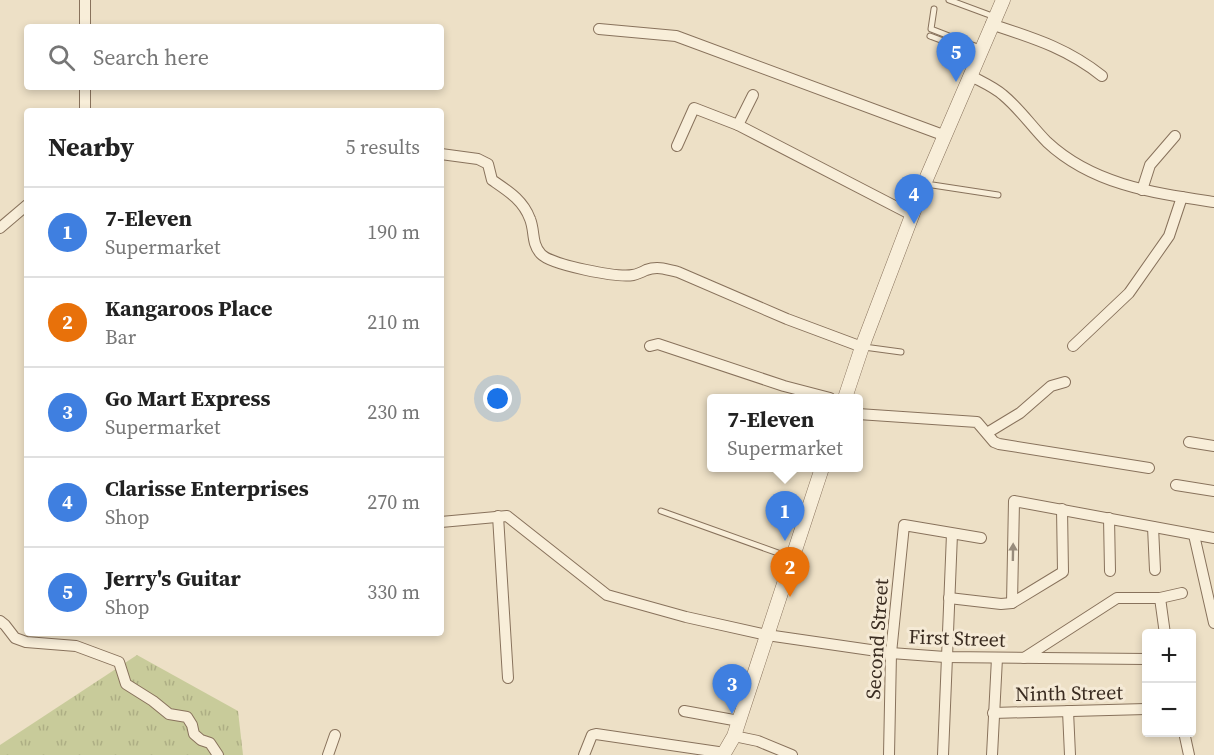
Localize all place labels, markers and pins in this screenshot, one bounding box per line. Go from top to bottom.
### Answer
pin: 5 [936,32,976,82]
pin: 4 [894,174,934,224]
pin: 1 [766,492,804,541]
pin: 2 [770,548,810,597]
pin: 3 [712,664,752,714]

